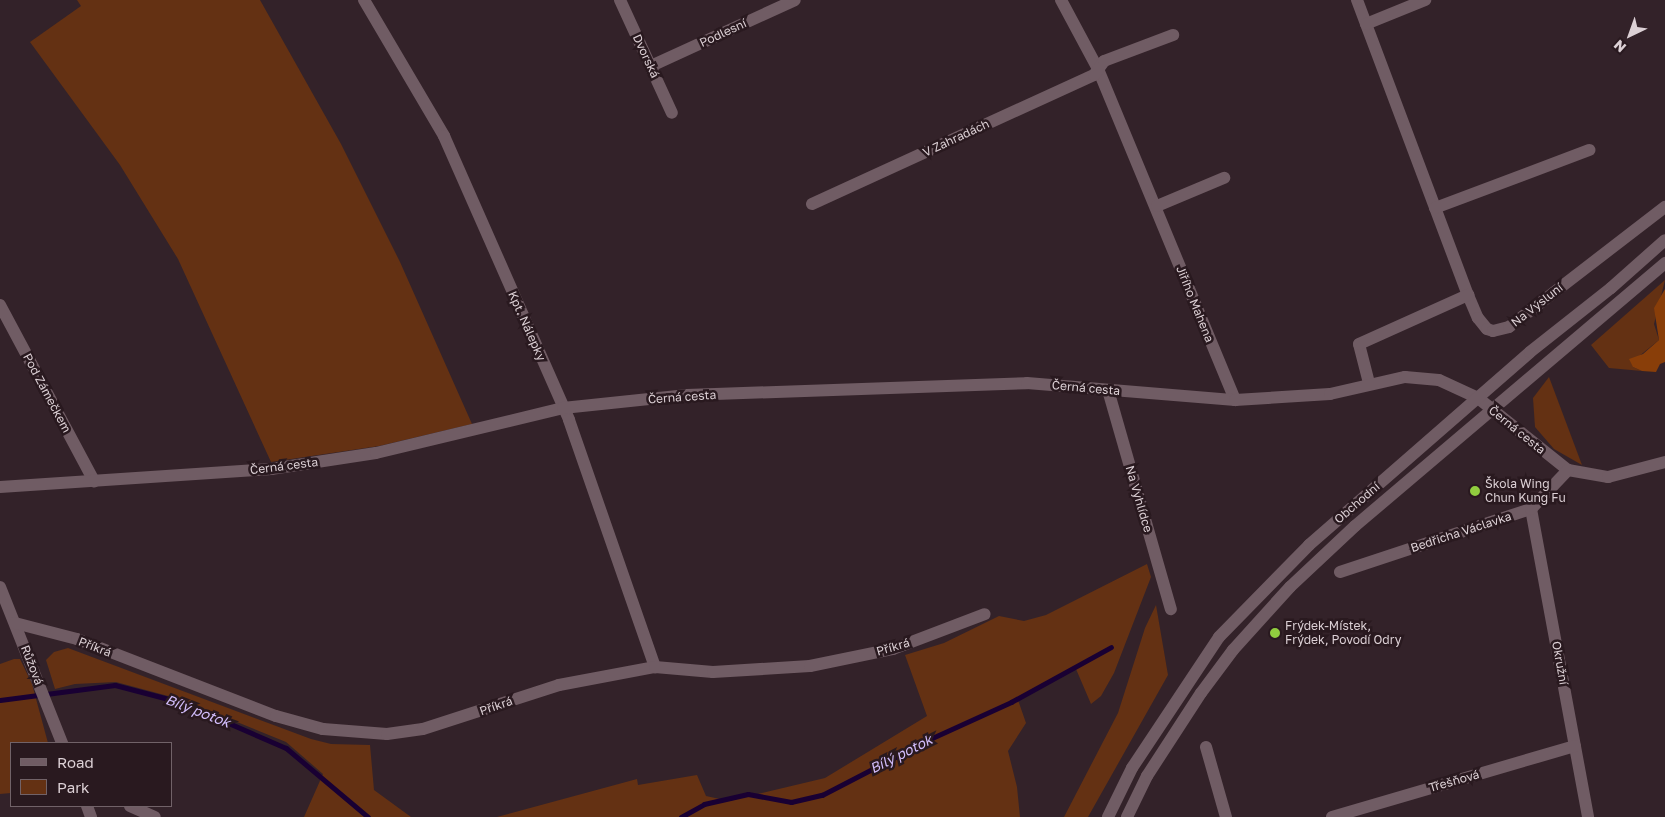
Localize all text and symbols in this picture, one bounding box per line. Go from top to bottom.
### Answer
north arrow [1605,10,1655,60]
street label: Podlesní [697,16,749,50]
street label: Dvorská [630,32,662,80]
text: N [1610,37,1629,56]
street label: V Zahradách [920,116,992,160]
street label: Jiřího Mahena [1173,264,1217,344]
street label: Na Výsluní [1508,280,1566,330]
street label: Kpt. Nálepky [505,289,549,363]
street label: Pod Zámečkem [20,351,74,435]
street label: Černá cesta [1051,378,1121,398]
street label: Černá cesta [647,387,717,407]
street label: Černá cesta [1486,403,1548,457]
street label: Černá cesta [249,455,319,477]
street label: Na Vyhlídce [1123,464,1155,534]
place label: Škola Wing Chun Kung Fu [1485,477,1566,505]
street label: Obchodní [1331,479,1383,527]
marker: Škola Wing Chun Kung Fu [1469,485,1481,497]
street label: Bedřicha Václavka [1409,509,1513,555]
place label: Frýdek-Místek, Frýdek, Povodí Odry [1285,619,1401,647]
marker: Frýdek-Místek, Frýdek, Povodí Odry [1269,627,1281,639]
street label: Příkrá [76,634,114,660]
street label: Příkrá [875,635,911,659]
street label: Okružní [1549,640,1571,686]
street label: Růžová [18,643,46,687]
water label: Bílý potok [163,691,233,731]
street label: Příkrá [478,694,514,718]
water label: Bílý potok [867,731,935,777]
legend [10,742,172,807]
text: Road [57,753,94,771]
street label: Třešňová [1427,767,1481,795]
text: Park [57,778,89,796]

